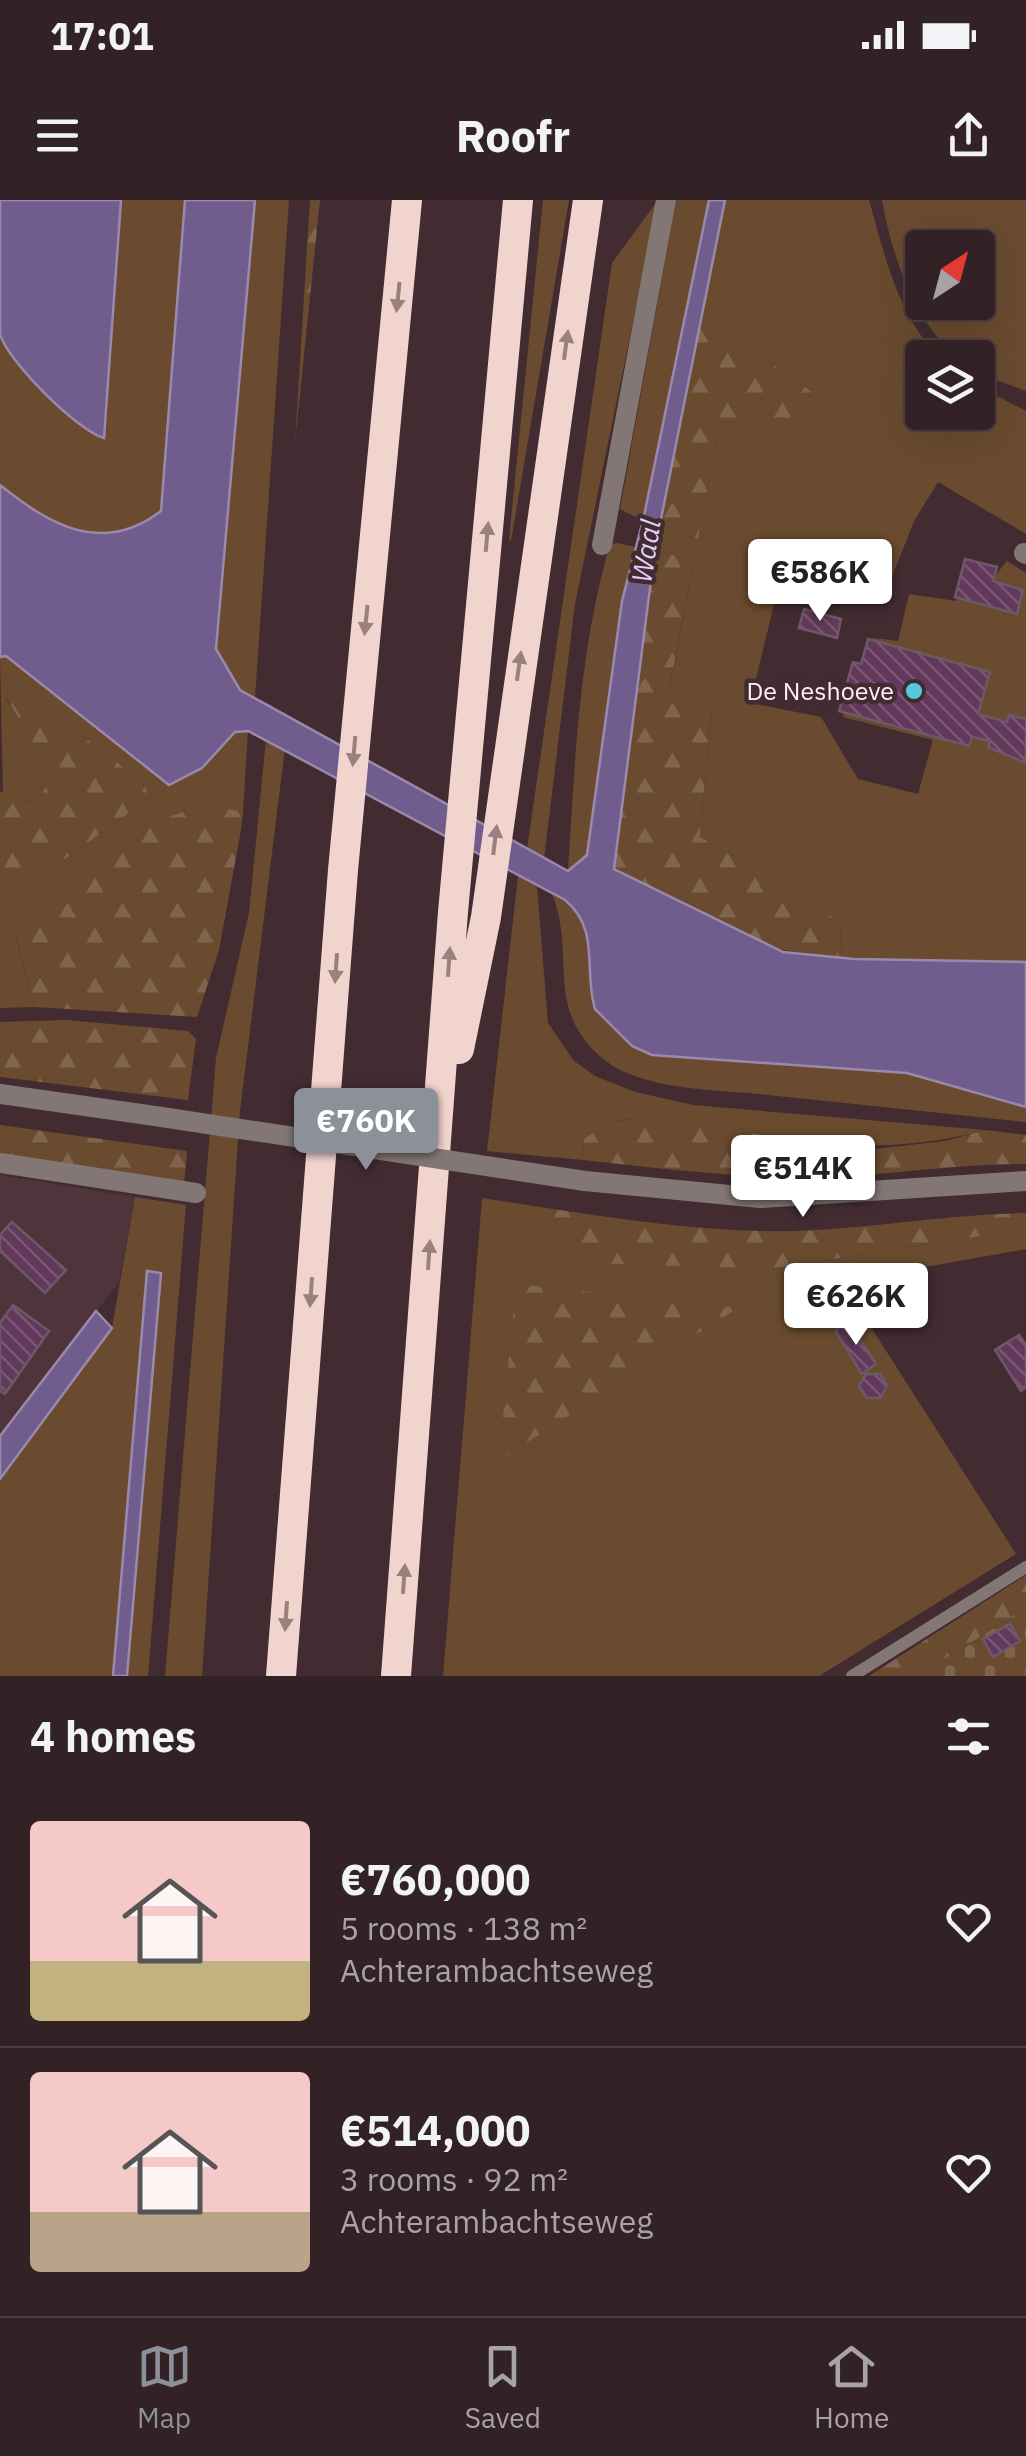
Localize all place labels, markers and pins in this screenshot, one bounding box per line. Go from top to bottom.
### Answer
pin: €586K [750,539,890,624]
place label: De Neshoeve [746,674,894,707]
marker: De Neshoeve [903,680,925,702]
pin: €760K [296,1088,436,1173]
pin: €514K [733,1135,873,1220]
pin: €626K [786,1263,926,1348]

